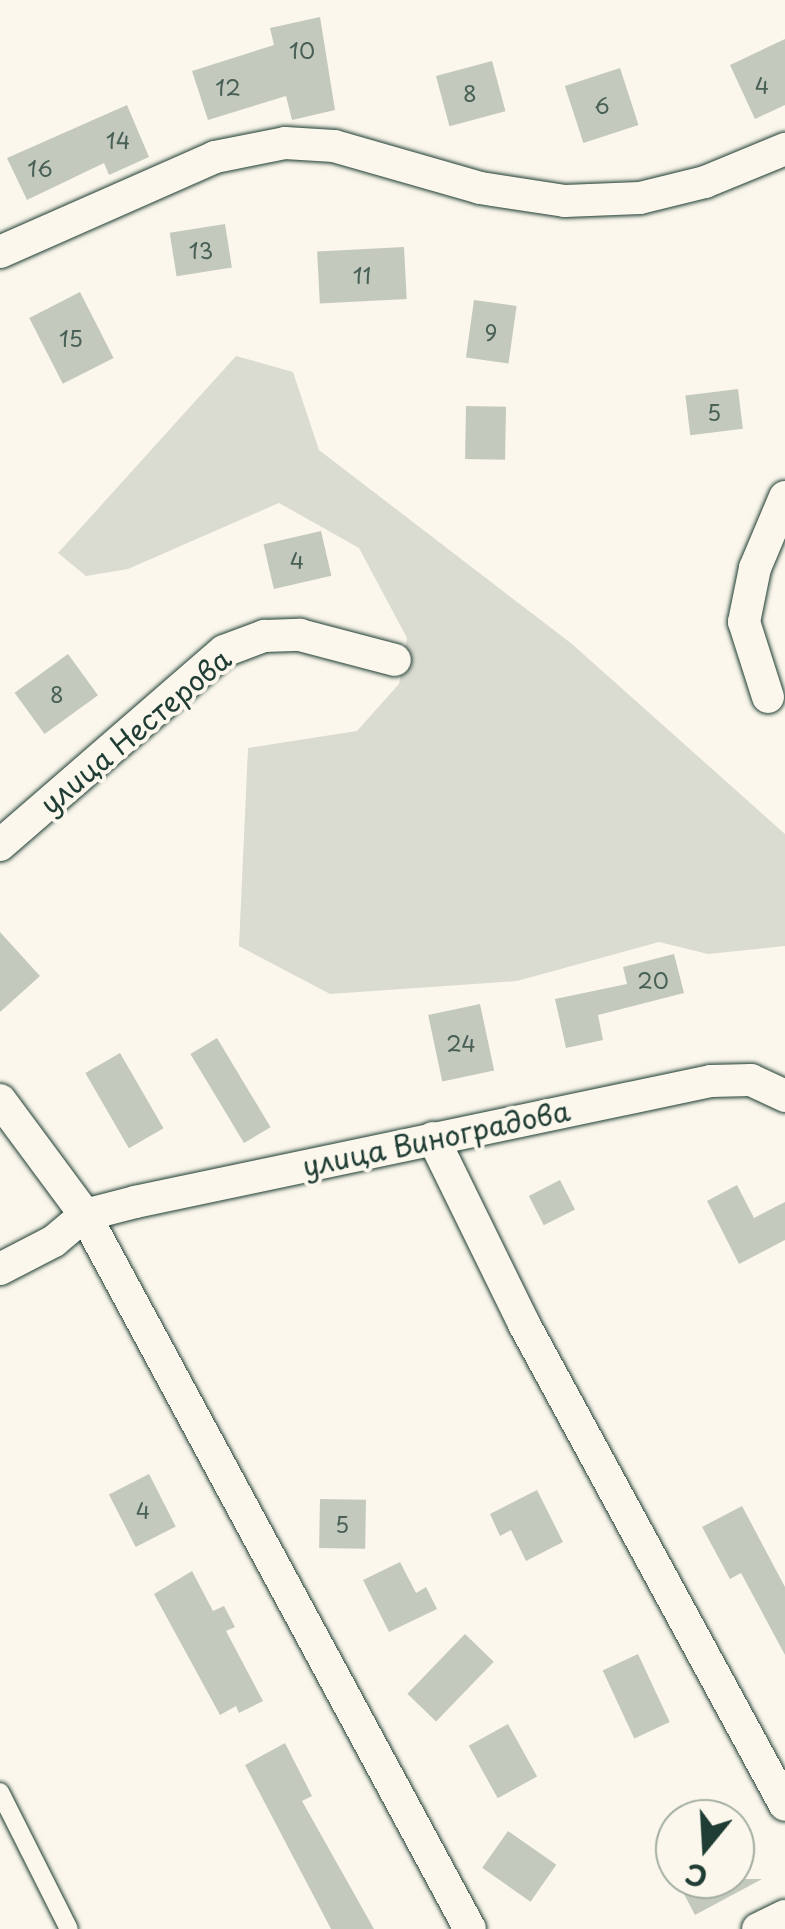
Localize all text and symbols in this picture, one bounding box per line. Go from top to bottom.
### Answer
house number: 10 [289,37,315,63]
house number: 4 [755,72,769,98]
house number: 12 [215,74,241,100]
house number: 8 [463,80,477,106]
house number: 6 [594,92,610,118]
house number: 14 [106,127,130,153]
house number: 16 [27,155,53,181]
house number: 13 [189,237,213,263]
house number: 11 [353,262,371,288]
house number: 9 [485,319,497,345]
house number: 15 [59,325,83,351]
house number: 5 [707,399,721,425]
house number: 4 [290,547,304,573]
street label: улица Нестерова [32,641,238,821]
house number: 8 [50,681,64,707]
house number: 20 [637,967,669,993]
house number: 24 [446,1030,476,1056]
street label: улица Виноградова [299,1093,573,1183]
house number: 4 [136,1497,150,1523]
house number: 5 [335,1511,349,1537]
north arrow [655,1799,755,1899]
text: С [680,1852,713,1900]

